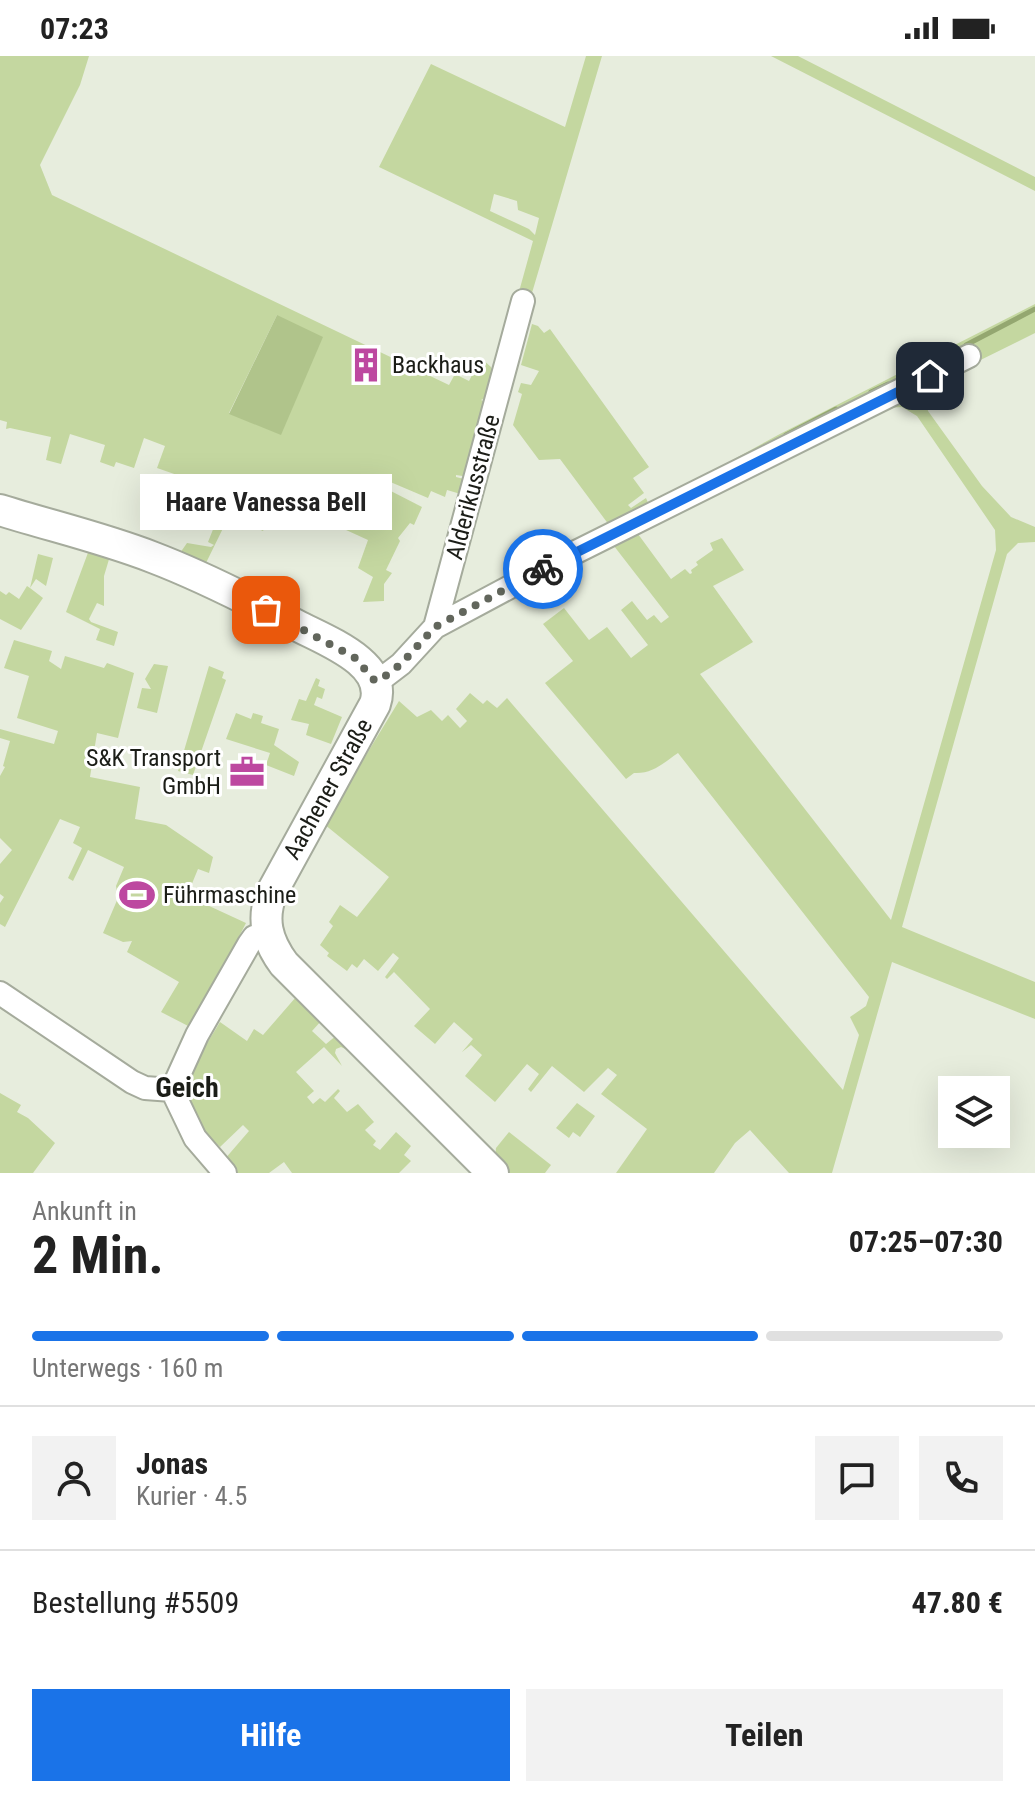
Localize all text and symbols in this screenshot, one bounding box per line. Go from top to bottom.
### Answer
text: 07:23 [40,11,109,46]
pin [896,342,964,410]
building icon: Backhaus [347,346,385,384]
place label: Backhaus [392,351,484,379]
icon: home [908,354,952,398]
street label: Alderikusstraße [440,411,506,563]
callout: Haare Vanessa Bell [140,474,392,530]
text: Haare Vanessa Bell [165,487,367,517]
courier [503,529,583,609]
icon: bike [521,547,565,591]
pin [232,576,300,644]
icon: bag [244,588,288,632]
street label: Aachener Straße [278,714,378,864]
place label: S&K Transport GmbH [86,744,221,800]
office icon: S&K Transport GmbH [228,753,266,791]
sports icon: Führmaschine [118,876,156,914]
place label: Führmaschine [163,881,296,909]
district label: Geich [155,1071,219,1104]
map controls [938,1076,1010,1148]
button: layers [938,1076,1010,1148]
text: Ankunft in [32,1196,137,1226]
text: 07:25–07:30 [849,1224,1003,1259]
text: 2 Min. [32,1225,164,1286]
text: Unterwegs · 160 m [32,1353,223,1383]
button: person [32,1436,116,1520]
button: chat [815,1436,899,1520]
button: phone [919,1436,1003,1520]
text: Jonas [136,1446,208,1481]
text: Kurier · 4.5 [136,1481,247,1511]
text: Bestellung #5509 [32,1585,239,1620]
text: 47.80 € [912,1585,1003,1620]
button: Hilfe [32,1689,510,1781]
button: Teilen [526,1689,1003,1781]

